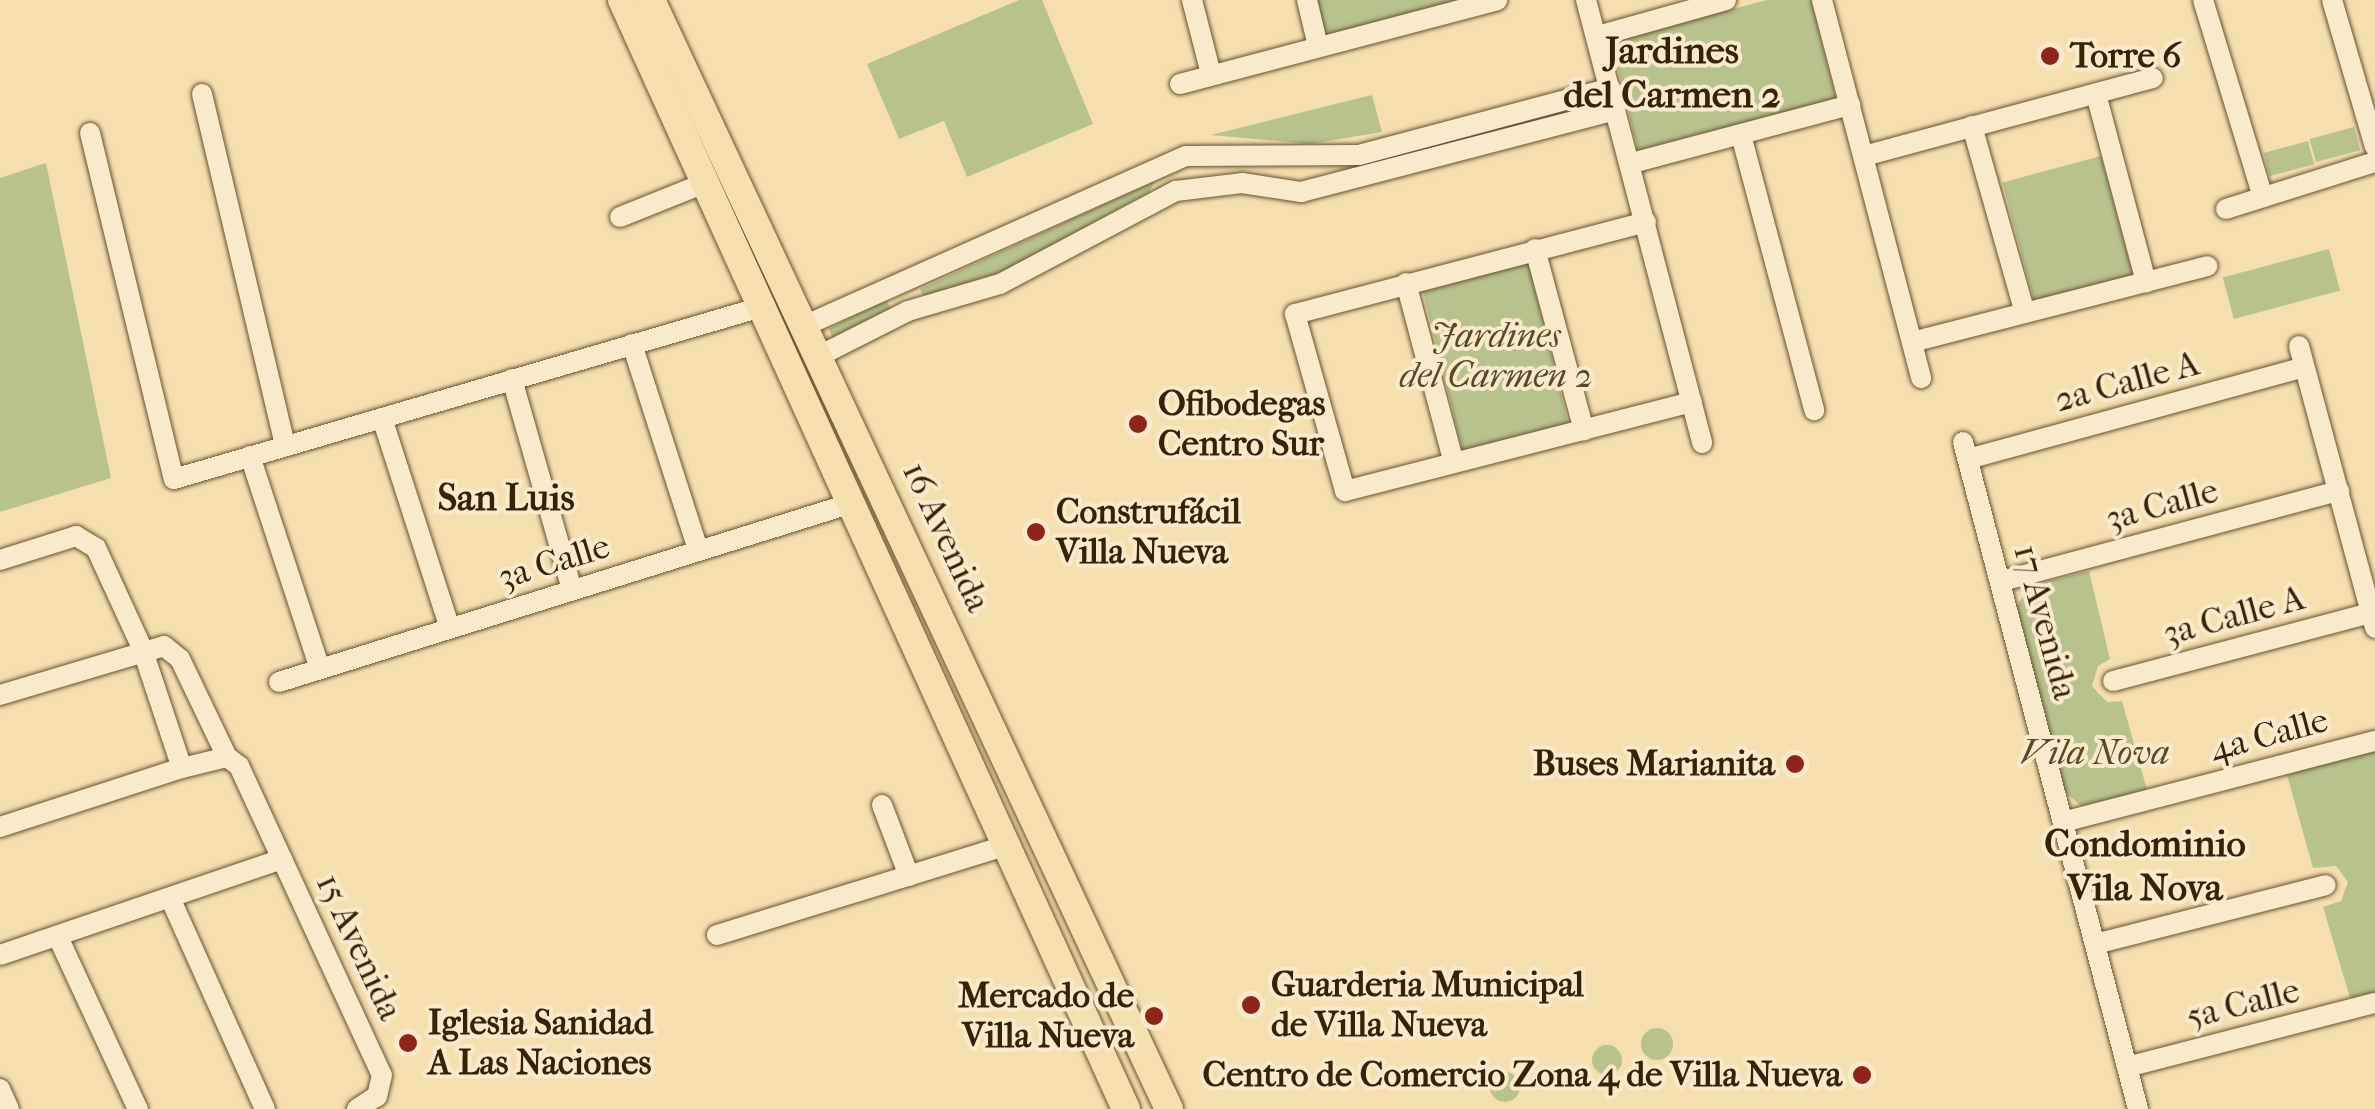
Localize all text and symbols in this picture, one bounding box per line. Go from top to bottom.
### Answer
district label: Jardines del Carmen 2 [1563,28,1781,117]
place label: Torre 6 [2070,35,2181,77]
marker: Torre 6 [2039,45,2061,67]
park label: Jardines del Carmen 2 [1399,315,1593,397]
street label: 2a Calle A [2050,343,2204,421]
place label: Ofibodegas Centro Sur [1158,383,1325,465]
marker: Ofibodegas Centro Sur [1127,413,1149,435]
street label: 16 Avenida [893,455,999,619]
street label: 3a Calle [2101,470,2223,540]
district label: San Luis [437,475,575,521]
place label: Construfácil Villa Nueva [1056,491,1241,573]
marker: Construfácil Villa Nueva [1025,521,1047,543]
street label: 3a Calle [493,525,615,599]
street label: 17 Avenida [2004,540,2086,704]
street label: 3a Calle A [2159,577,2309,655]
street label: 4a Calle [2205,699,2333,771]
park label: Vila Nova [2020,732,2170,774]
place label: Buses Marianita [1533,743,1775,785]
marker: Buses Marianita [1784,753,1806,775]
district label: Condominio Vila Nova [2044,821,2246,911]
street label: 15 Avenida [307,867,411,1027]
place label: Guarderia Municipal de Villa Nueva [1271,964,1584,1046]
street label: 5a Calle [2182,970,2304,1038]
place label: Mercado de Villa Nueva [958,975,1134,1057]
marker: Guarderia Municipal de Villa Nueva [1240,994,1262,1016]
place label: Iglesia Sanidad A Las Naciones [428,1002,653,1084]
marker: Mercado de Villa Nueva [1143,1005,1165,1027]
marker: Iglesia Sanidad A Las Naciones [397,1032,419,1054]
place label: Centro de Comercio Zona 4 de Villa Nueva [1203,1054,1842,1096]
marker: Centro de Comercio Zona 4 de Villa Nueva [1851,1064,1873,1086]

